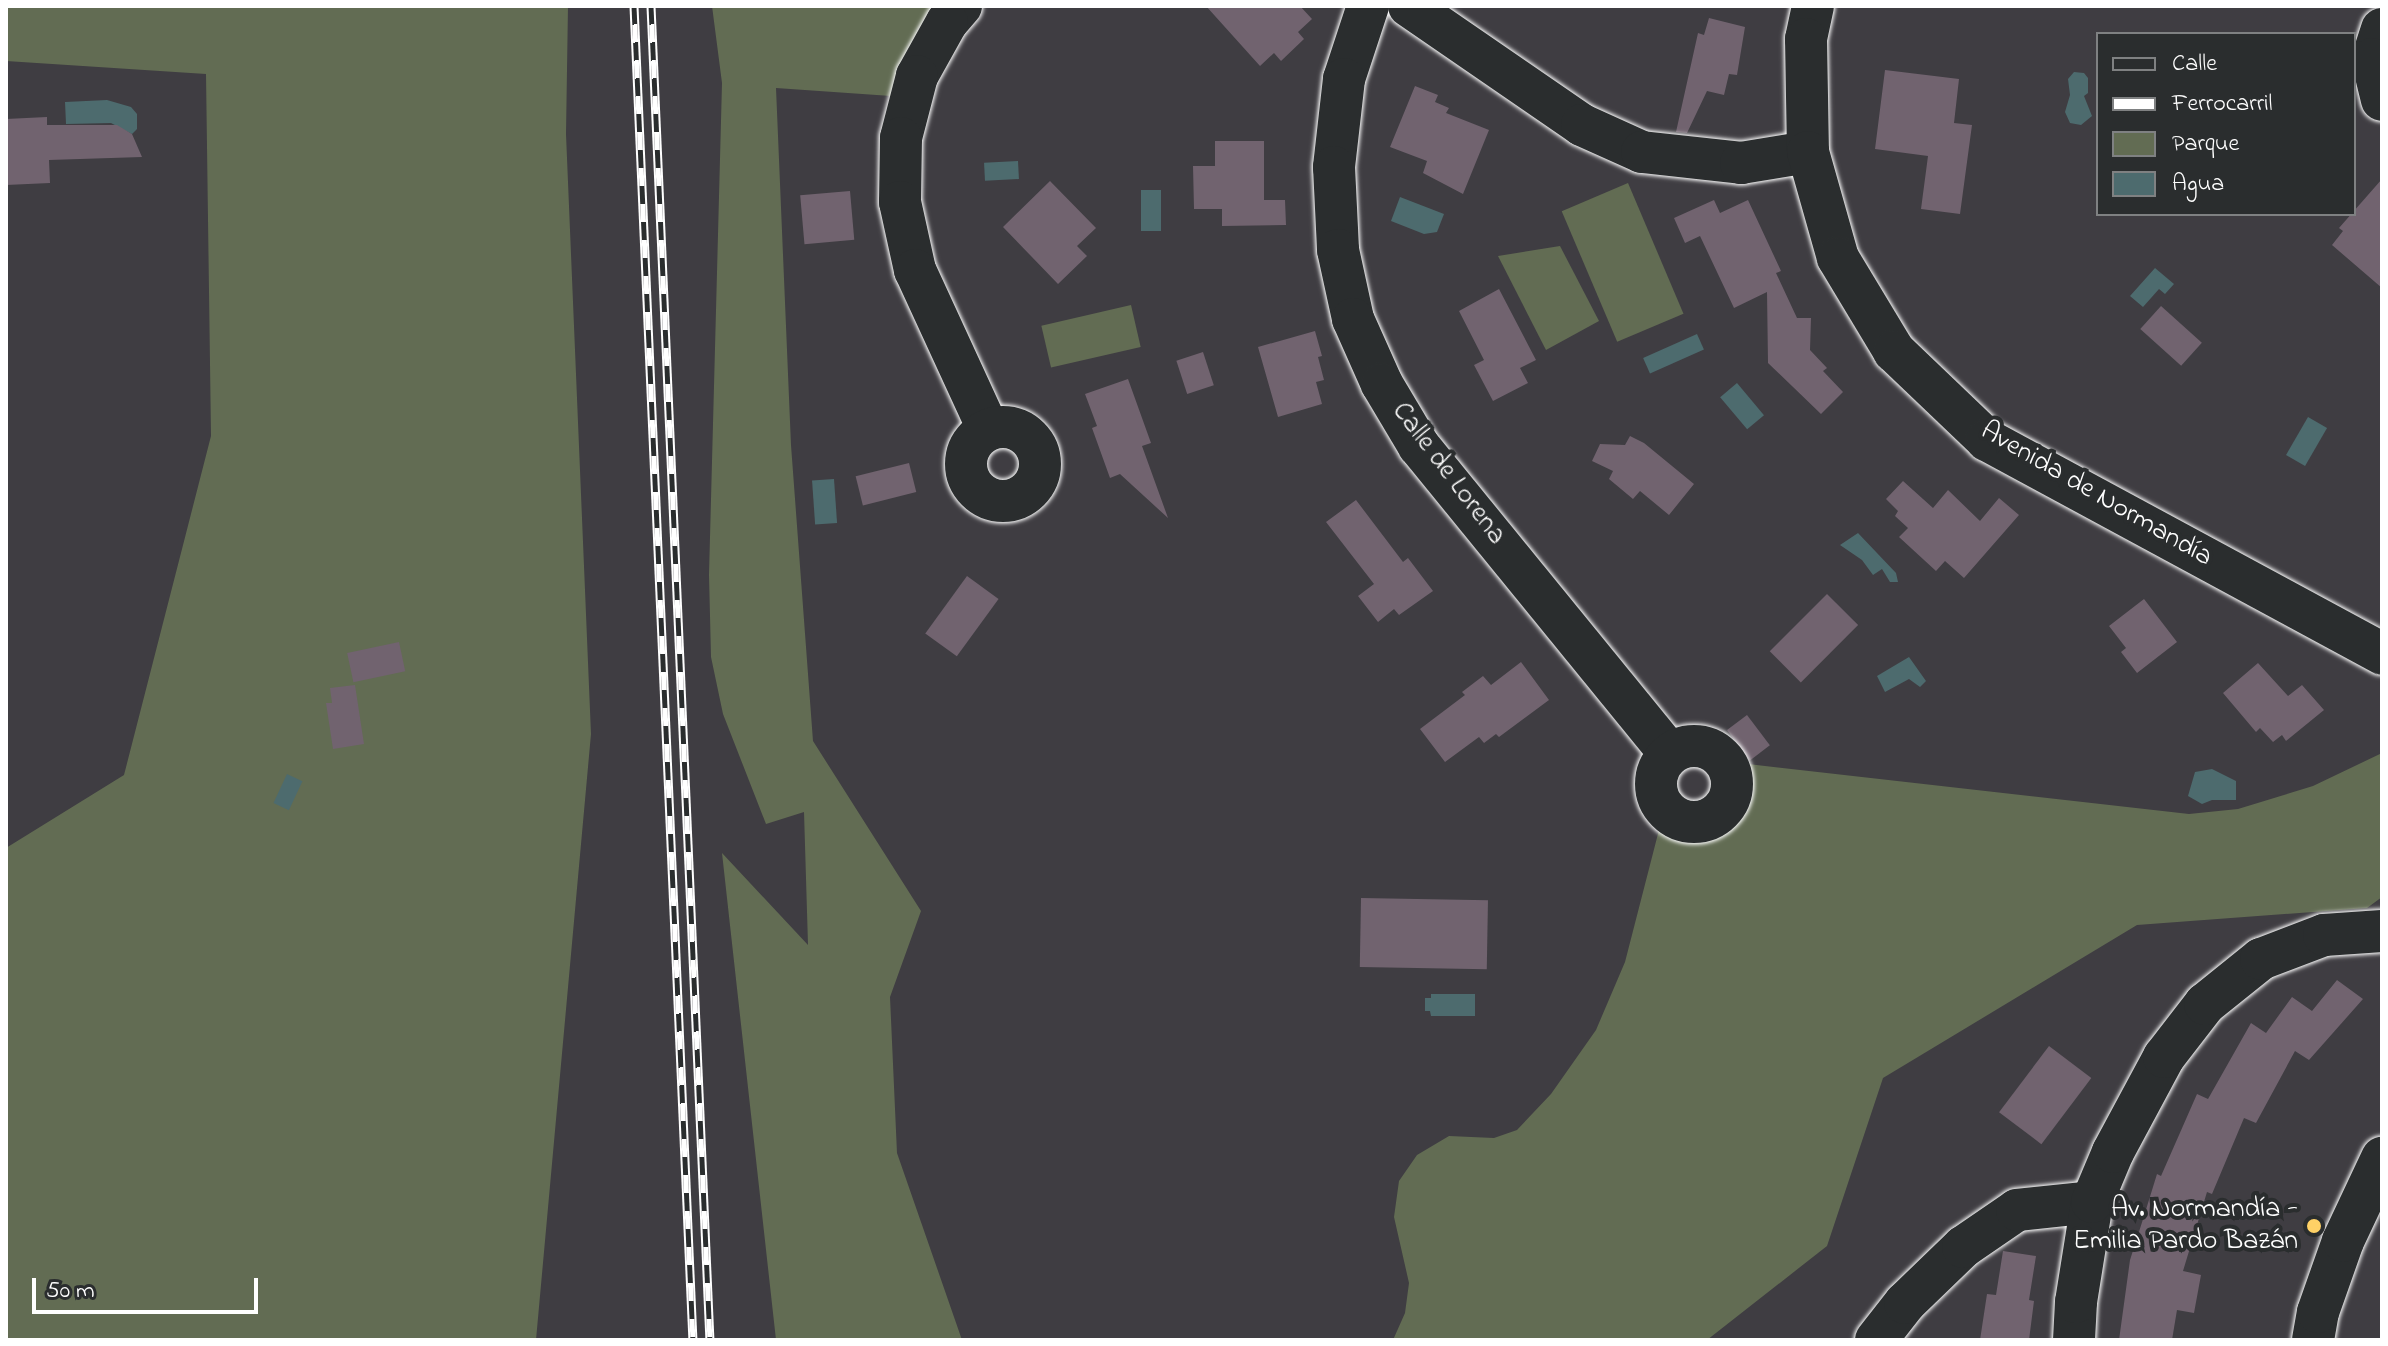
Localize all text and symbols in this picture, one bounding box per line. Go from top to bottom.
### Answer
legend [2096,32,2356,216]
text: Calle [2172,47,2217,82]
text: Ferrocarril [2172,87,2273,122]
text: Parque [2172,127,2239,162]
text: Agua [2172,167,2224,202]
street label: Calle de Lorena [1383,396,1513,552]
street label: Avenida de Normandía [1974,415,2218,575]
place label: Av. Normandía - Emilia Pardo Bazán [2073,1193,2298,1259]
marker: Av. Normandía - Emilia Pardo Bazán [2305,1217,2323,1235]
scale bar [36,1262,262,1312]
text: 50 m [46,1274,95,1309]

